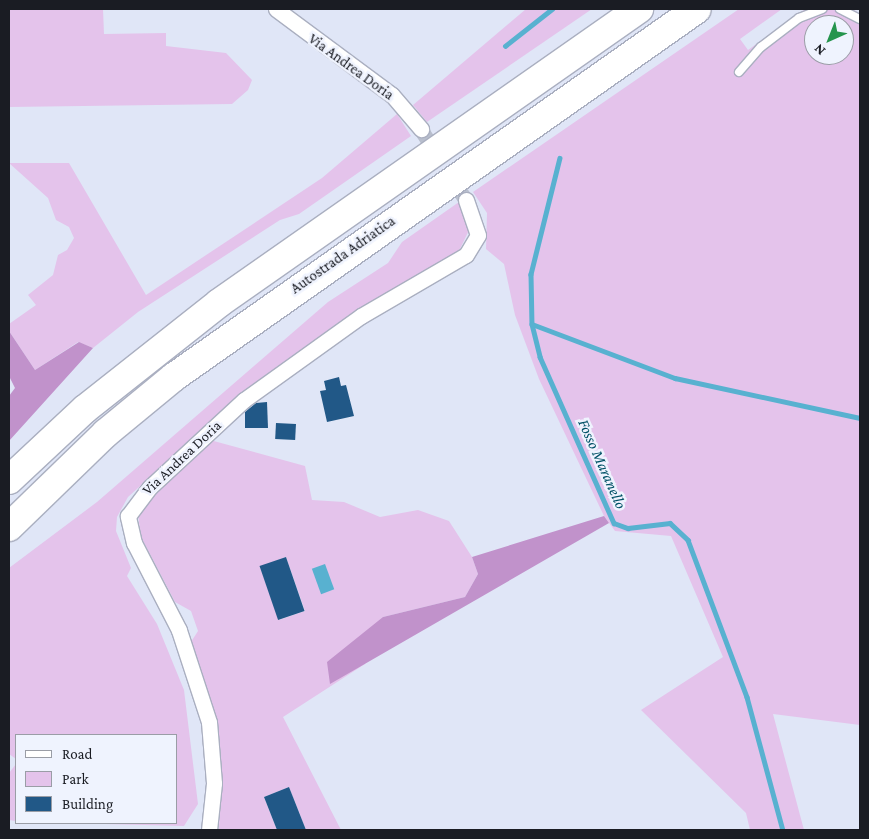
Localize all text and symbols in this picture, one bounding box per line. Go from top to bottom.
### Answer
north arrow [804,15,854,65]
street label: Via Andrea Doria [305,30,397,104]
text: N [810,41,828,59]
street label: Autostrada Adriatica [287,212,399,298]
water label: Fosso Maranello [574,416,630,512]
street label: Via Andrea Doria [139,417,225,499]
legend [15,734,178,824]
text: Road [62,746,92,762]
text: Park [62,771,89,787]
text: Building [62,796,113,812]

